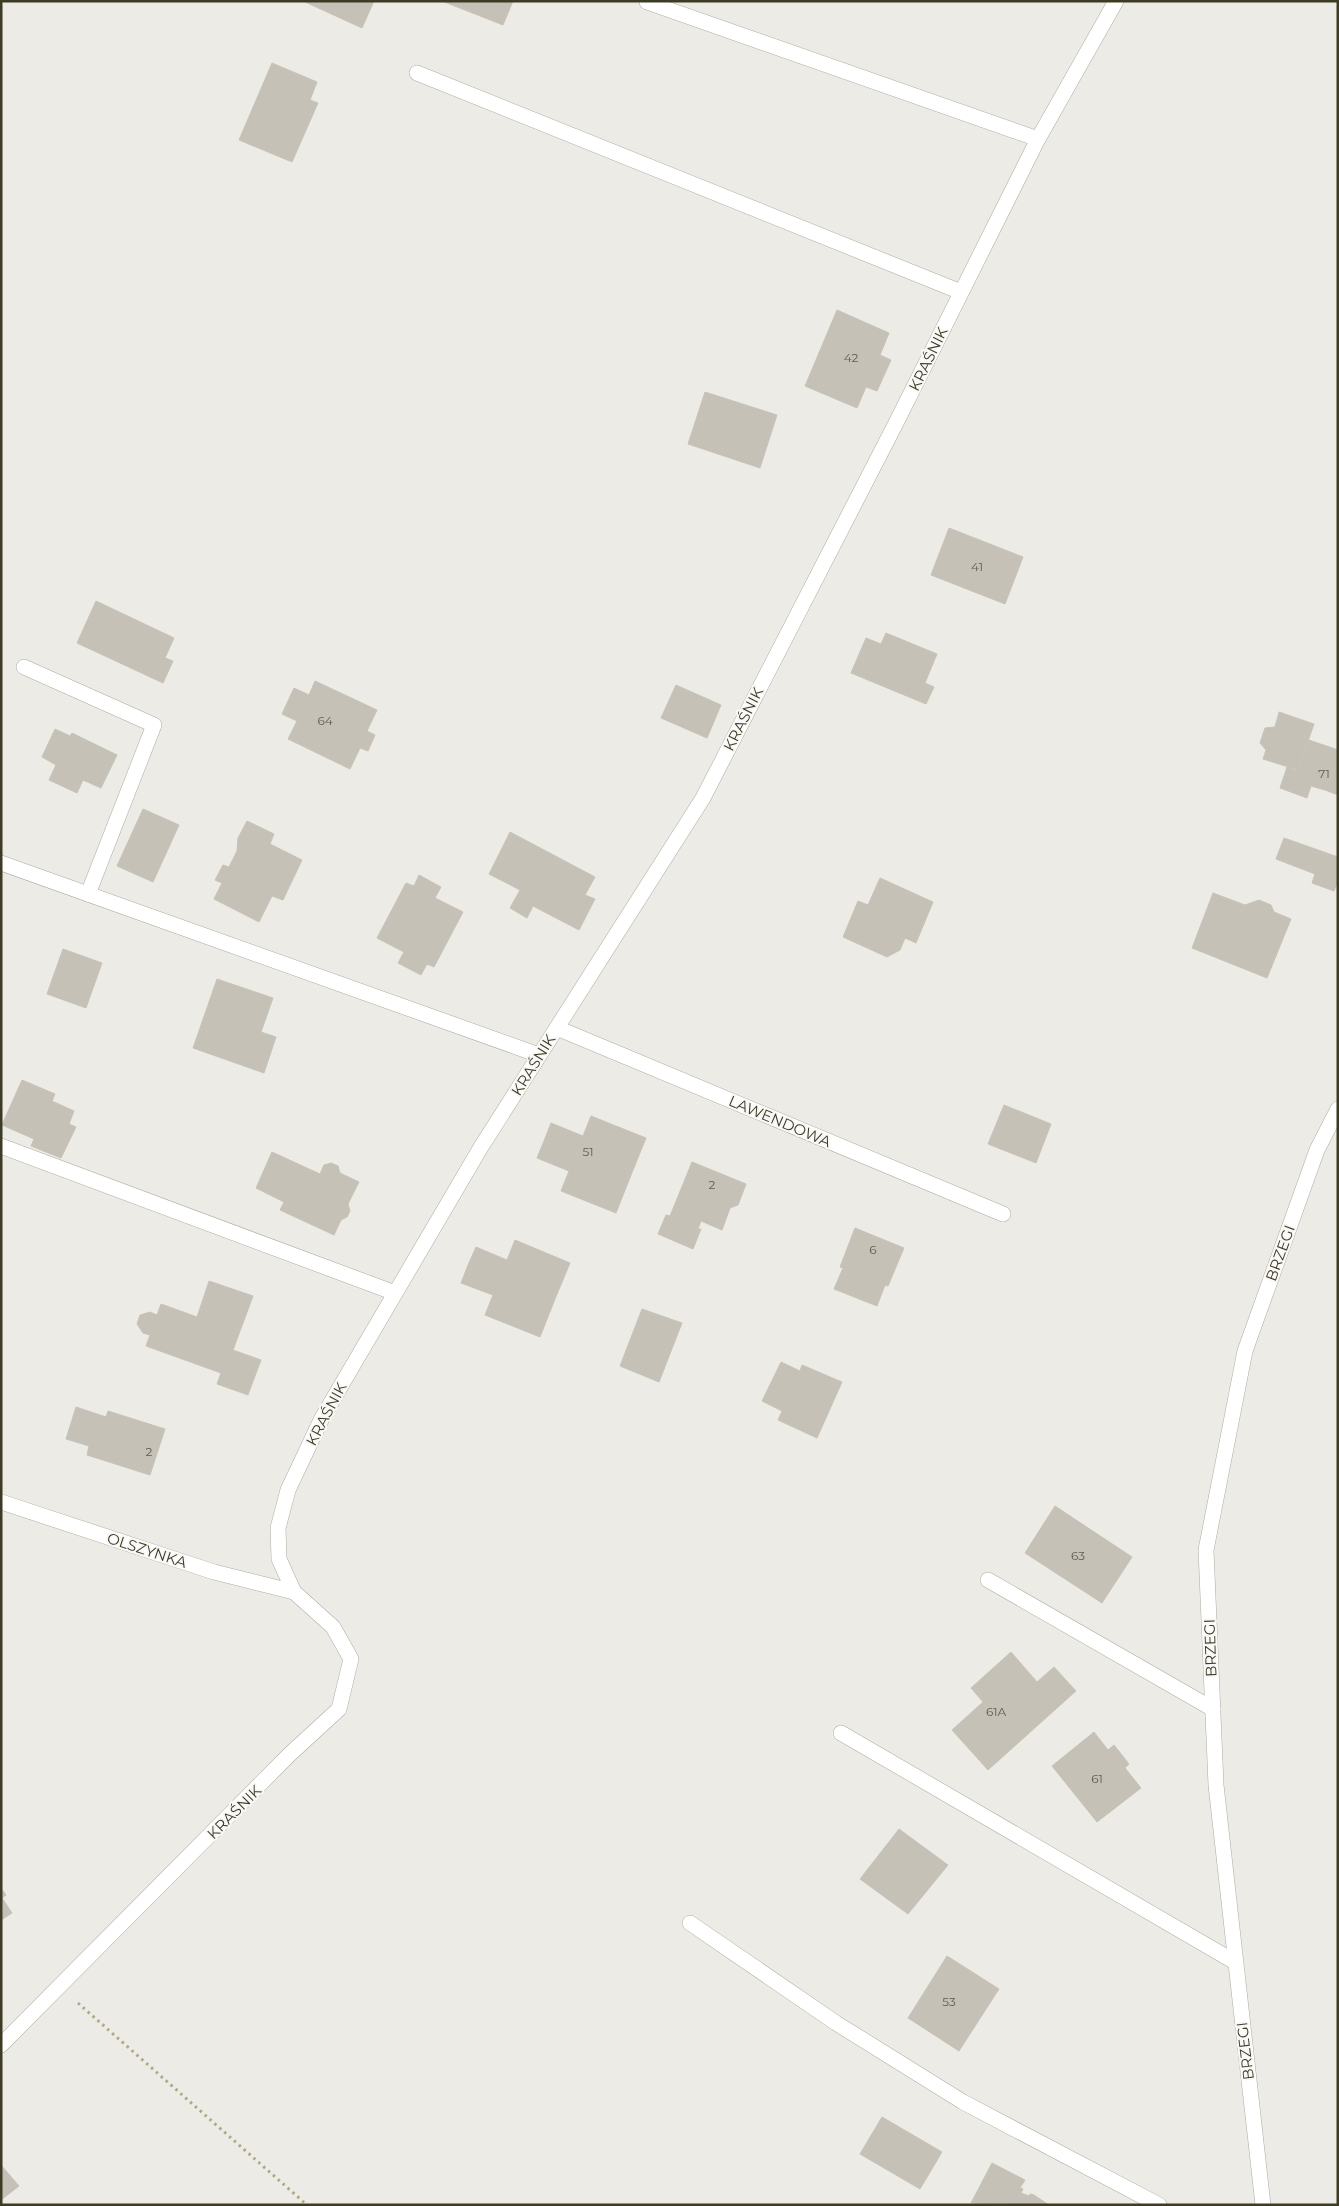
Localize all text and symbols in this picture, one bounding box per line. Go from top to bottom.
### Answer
street label: KRAŚNIK [904,324,952,394]
house number: 42 [844,350,859,365]
house number: 41 [971,559,983,574]
street label: KRAŚNIK [719,684,767,754]
house number: 64 [317,713,333,728]
house number: 71 [1318,766,1330,781]
street label: KRAŚNIK [507,1030,559,1099]
street label: LAWENDOWA [726,1091,834,1151]
house number: 51 [582,1144,594,1159]
house number: 2 [709,1177,716,1192]
street label: BRZEGI [1261,1222,1299,1284]
house number: 6 [869,1242,877,1257]
street label: KRAŚNIK [301,1379,351,1449]
house number: 2 [146,1444,153,1459]
street label: OLSZYNKA [105,1528,190,1572]
house number: 63 [1071,1548,1085,1563]
street label: BRZEGI [1199,1619,1221,1677]
house number: 61A [986,1704,1007,1719]
house number: 61 [1091,1771,1103,1786]
street label: KRAŚNIK [203,1781,265,1843]
house number: 53 [942,1994,956,2009]
street label: BRZEGI [1232,2021,1258,2081]

